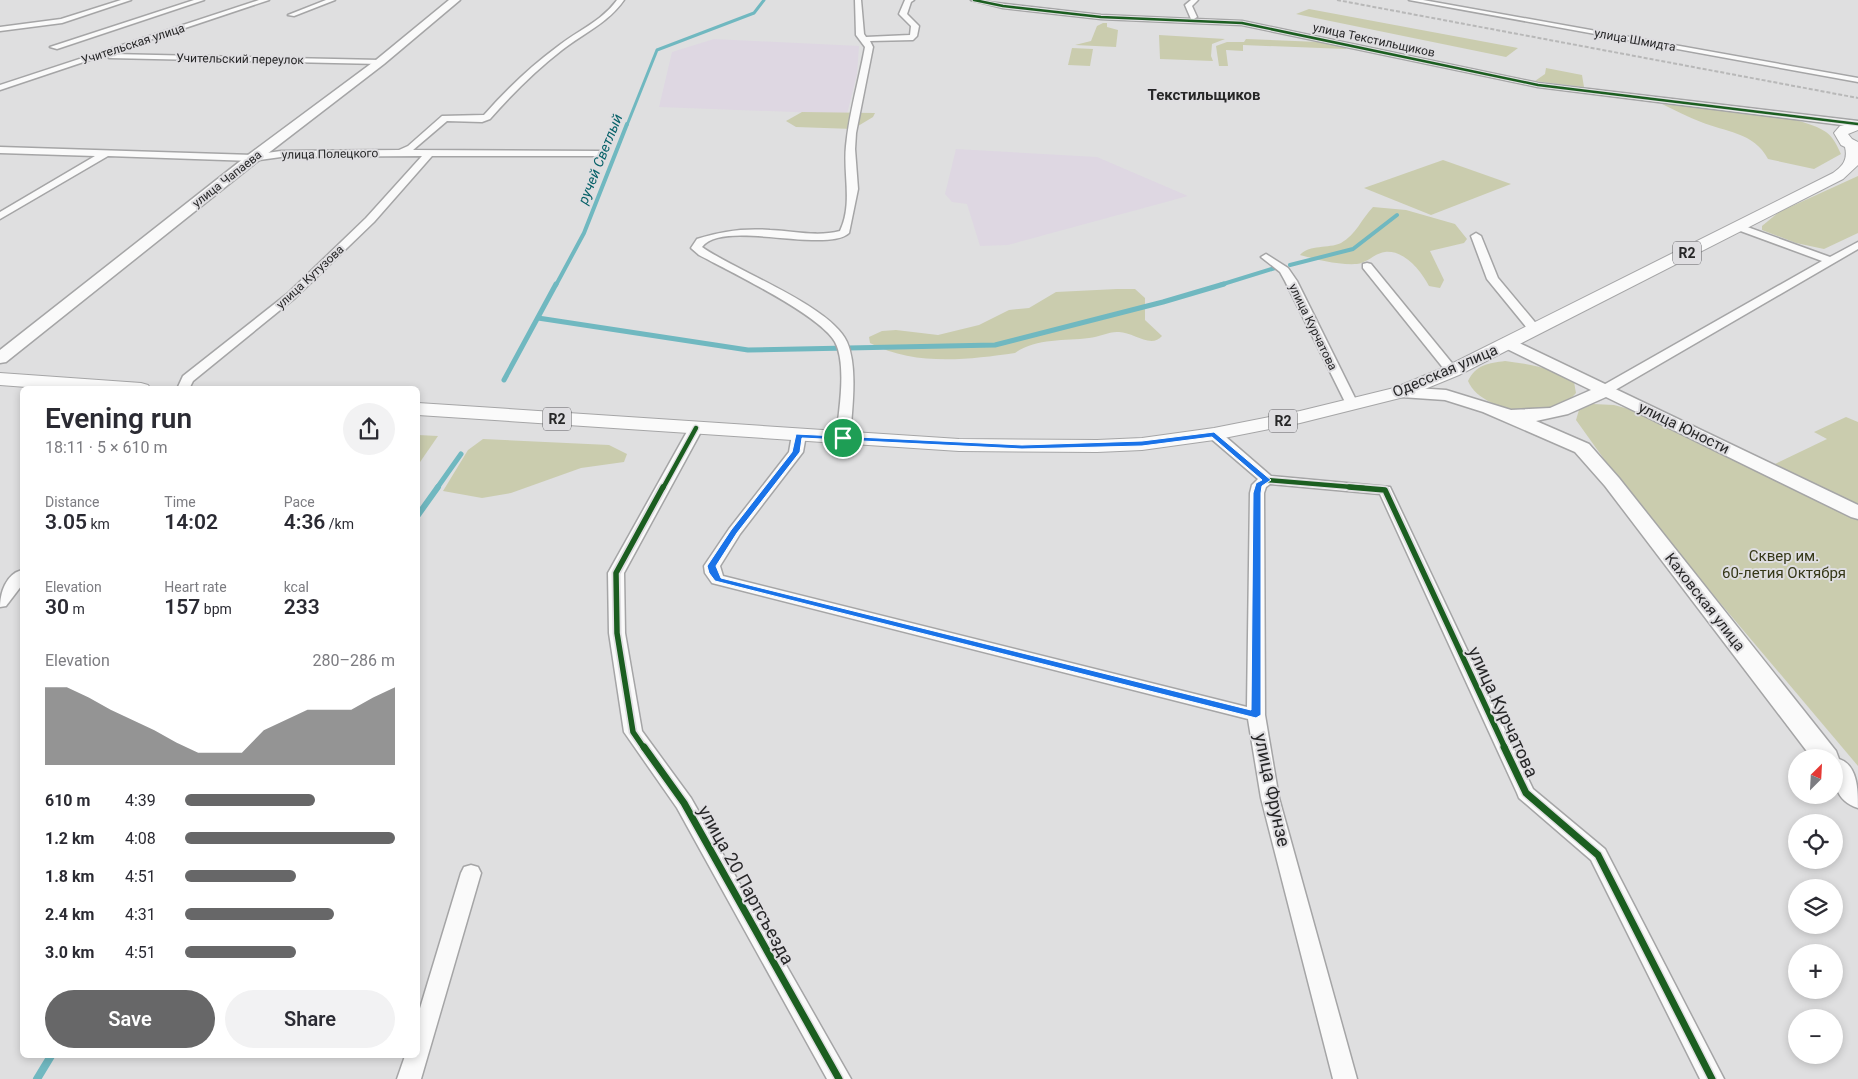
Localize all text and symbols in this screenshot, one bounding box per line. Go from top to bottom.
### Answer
street label: улица Текстильщиков [1312,20,1436,60]
street label: Учительская улица [80,21,186,67]
street label: улица Шмидта [1593,26,1677,54]
street label: Учительский переулок [176,51,304,67]
district label: Текстильщиков [1148,86,1260,104]
water label: ручей Светлый [574,111,625,207]
street label: улица Полецкого [282,146,379,162]
street label: улица Чапаева [190,148,264,210]
street label: улица Кутузова [273,242,347,312]
road number: R2 [1673,242,1701,264]
street label: улица Курчатова [1286,281,1340,373]
street label: Одесская улица [1390,341,1500,401]
street label: улица Юности [1635,398,1733,458]
text: Evening run [45,402,192,435]
button: share [343,403,395,455]
road number: R2 [543,408,571,430]
road number: R2 [1269,410,1297,432]
pin [822,417,864,459]
icon: arrive [829,424,857,452]
text: 18:11 · 5 × 610 m [45,438,167,457]
text: Distance [45,494,100,510]
text: Time [164,494,196,510]
text: Pace [284,494,315,510]
text: 3.05 [45,510,87,534]
text: 14:02 [164,510,218,534]
text: 4:36 [284,510,325,534]
text: km [87,516,110,532]
text: /km [325,516,354,532]
park label: Сквер им. 60-летия Октября [1722,547,1846,582]
street label: Каховская улица [1661,549,1749,655]
text: Elevation [45,579,102,595]
text: Heart rate [164,579,227,595]
text: kcal [284,579,309,595]
text: 30 [45,595,69,619]
text: 157 [164,595,200,619]
text: 233 [284,595,320,619]
text: m [69,601,85,617]
text: bpm [200,601,232,617]
street label: улица Курчатова [1464,643,1543,780]
text: Elevation [45,651,110,670]
text: 280–286 m [313,651,395,670]
street label: улица Фрунзе [1250,731,1295,849]
north arrow [1788,749,1842,804]
map controls [1788,749,1843,1064]
text: 610 m [45,791,90,810]
text: 4:39 [125,791,156,810]
street label: улица 20 Партсъезда [694,802,799,968]
button: locate [1788,814,1843,869]
text: 1.2 km [45,829,94,848]
text: 4:08 [125,829,156,848]
text: 1.8 km [45,867,94,886]
text: 4:51 [125,867,156,886]
button: layers [1788,879,1843,934]
text: 2.4 km [45,905,94,924]
text: 4:31 [125,905,156,924]
text: 3.0 km [45,943,94,962]
text: 4:51 [125,943,156,962]
button: + [1788,944,1843,999]
button: Save [45,990,215,1048]
button: Share [225,990,395,1048]
button: − [1788,1009,1843,1064]

